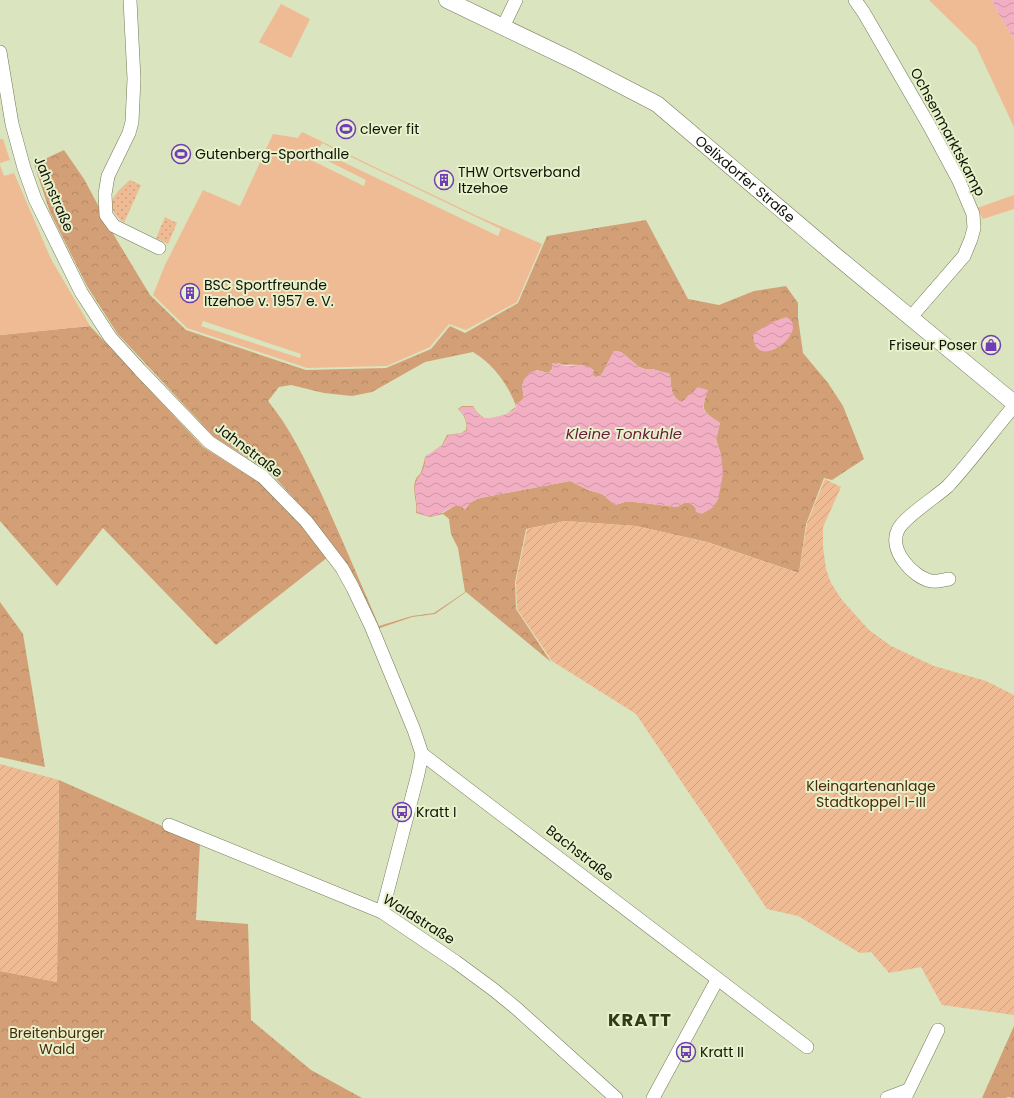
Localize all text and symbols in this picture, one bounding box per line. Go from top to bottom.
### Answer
street label: Ochsenmarktskamp [906,64,990,200]
sports icon: clever fit [335,118,357,140]
place label: clever fit [360,119,419,139]
street label: Oelixdorfer Straße [691,131,800,227]
sports icon: Gutenberg-Sporthalle [170,143,192,165]
place label: Gutenberg-Sporthalle [195,144,349,164]
street label: Jahnstraße [29,153,79,235]
place label: THW Ortsverband Itzehoe [458,162,580,198]
building icon: THW Ortsverband Itzehoe [433,169,455,191]
place label: BSC Sportfreunde Itzehoe v. 1957 e. V. [204,275,334,311]
building icon: BSC Sportfreunde Itzehoe v. 1957 e. V. [179,282,201,304]
shop icon: Friseur Poser [980,334,1002,356]
place label: Friseur Poser [889,335,977,355]
street label: Jahnstraße [211,418,287,482]
water label: Kleine Tonkuhle [566,423,682,444]
park label: Kleingartenanlage Stadtkoppel I-III [806,776,936,812]
bus stop icon: Kratt I [391,801,413,823]
place label: Kratt I [416,802,456,822]
street label: Bachstraße [542,820,618,886]
street label: Waldstraße [379,889,459,949]
district label: KRATT [608,1007,672,1032]
park label: Breitenburger Wald [9,1023,105,1059]
bus stop icon: Kratt II [675,1041,697,1063]
place label: Kratt II [700,1042,744,1062]

